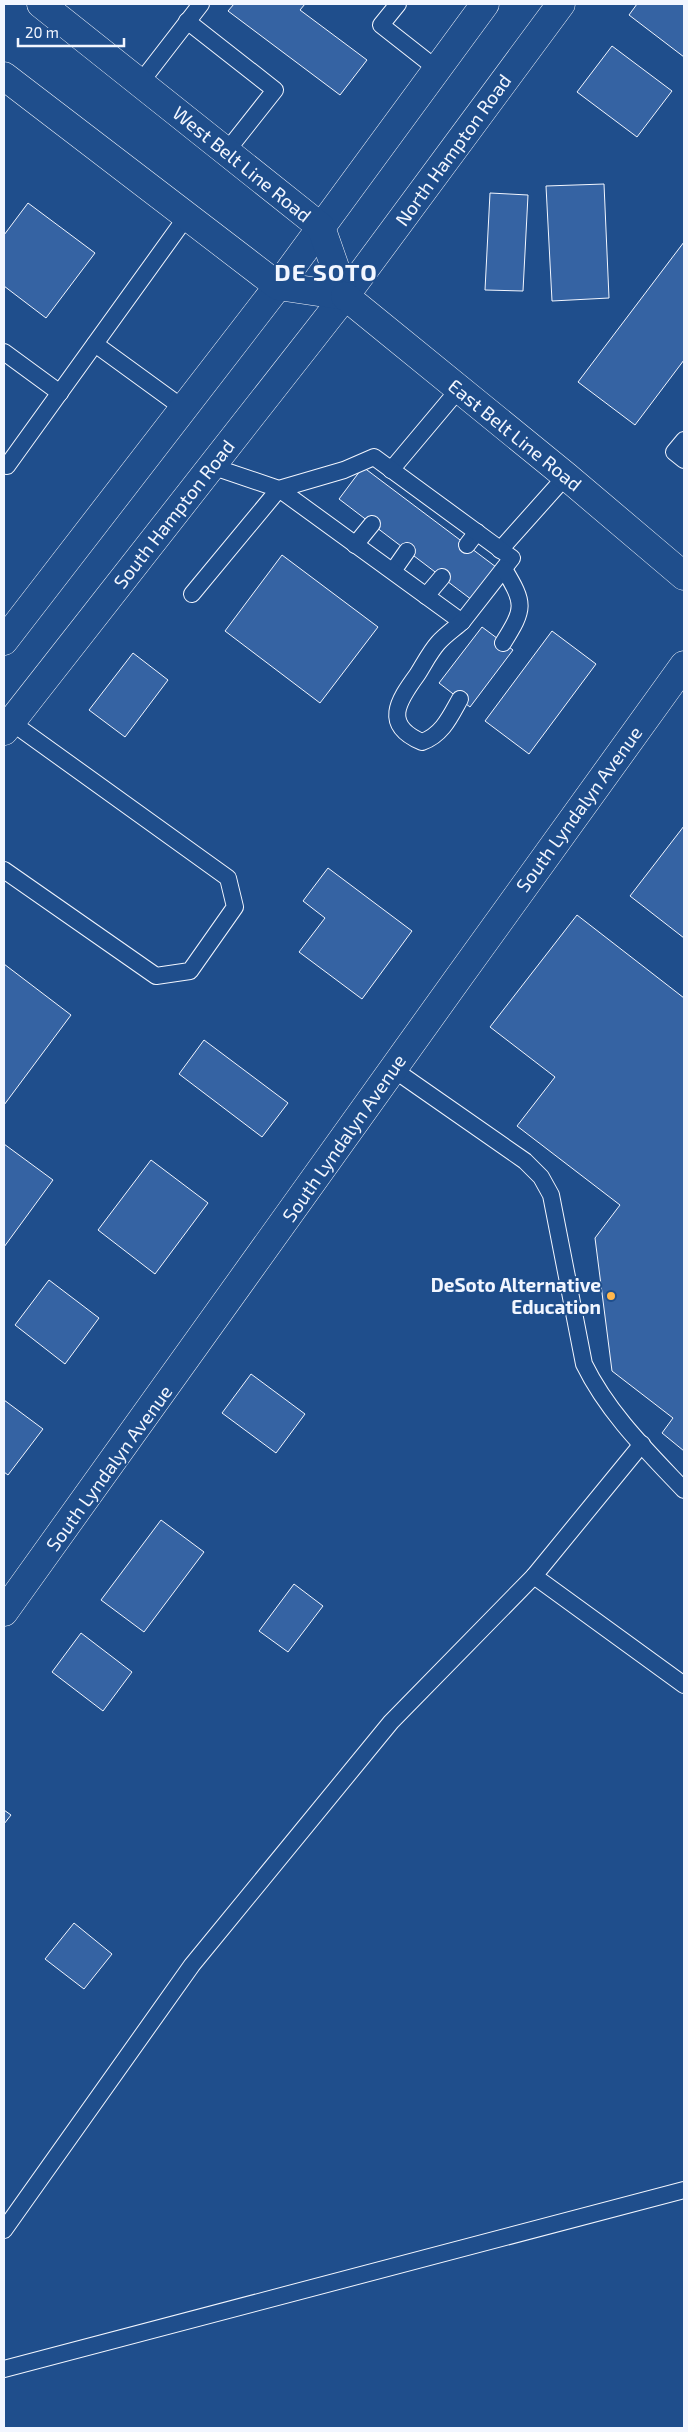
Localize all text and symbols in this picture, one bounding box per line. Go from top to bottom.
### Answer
scale bar [18,15,124,47]
text: 20 m [25,23,59,41]
street label: North Hampton Road [390,69,515,230]
street label: West Belt Line Road [168,101,316,227]
district label: DE SOTO [274,257,378,286]
street label: East Belt Line Road [444,374,587,495]
street label: South Hampton Road [108,435,239,593]
street label: South Lyndalyn Avenue [511,721,647,896]
street label: South Lyndalyn Avenue [277,1049,410,1226]
place label: DeSoto Alternative Education [431,1273,601,1318]
marker: DeSoto Alternative Education [605,1290,617,1302]
street label: South Lyndalyn Avenue [41,1380,177,1555]

